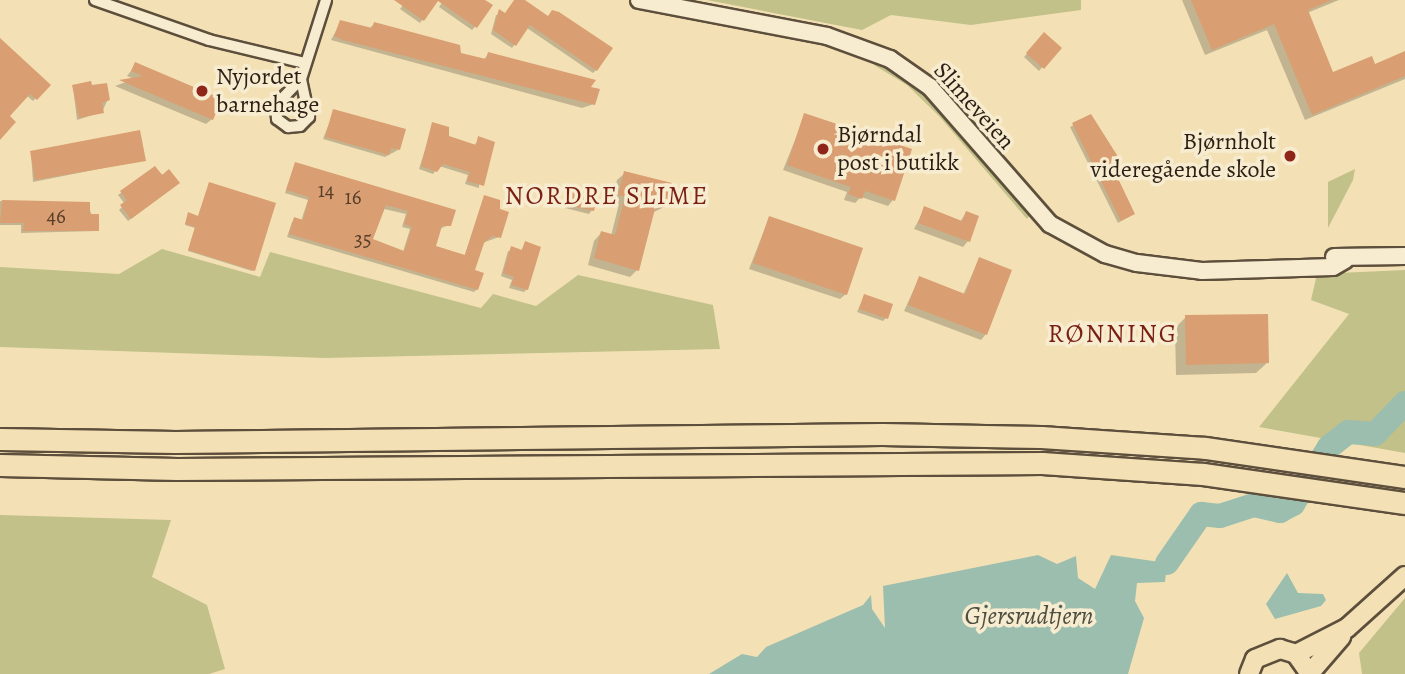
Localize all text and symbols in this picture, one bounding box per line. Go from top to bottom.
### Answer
street label: Slimeveien [927,56,1021,156]
place label: Nyjordet barnehage [216,63,319,119]
marker: Nyjordet barnehage [194,83,210,99]
place label: Bjørndal post i butikk [837,121,959,177]
place label: Bjørnholt videregående skole [1091,128,1276,184]
marker: Bjørndal post i butikk [815,141,831,157]
marker: Bjørnholt videregående skole [1282,148,1298,164]
house number: 14 [318,177,334,203]
district label: NORDRE SLIME [506,180,708,212]
house number: 16 [345,184,361,210]
house number: 46 [46,203,66,229]
house number: 35 [354,226,372,252]
district label: RØNNING [1049,318,1177,350]
water label: Gjersrudtjern [965,600,1093,632]

